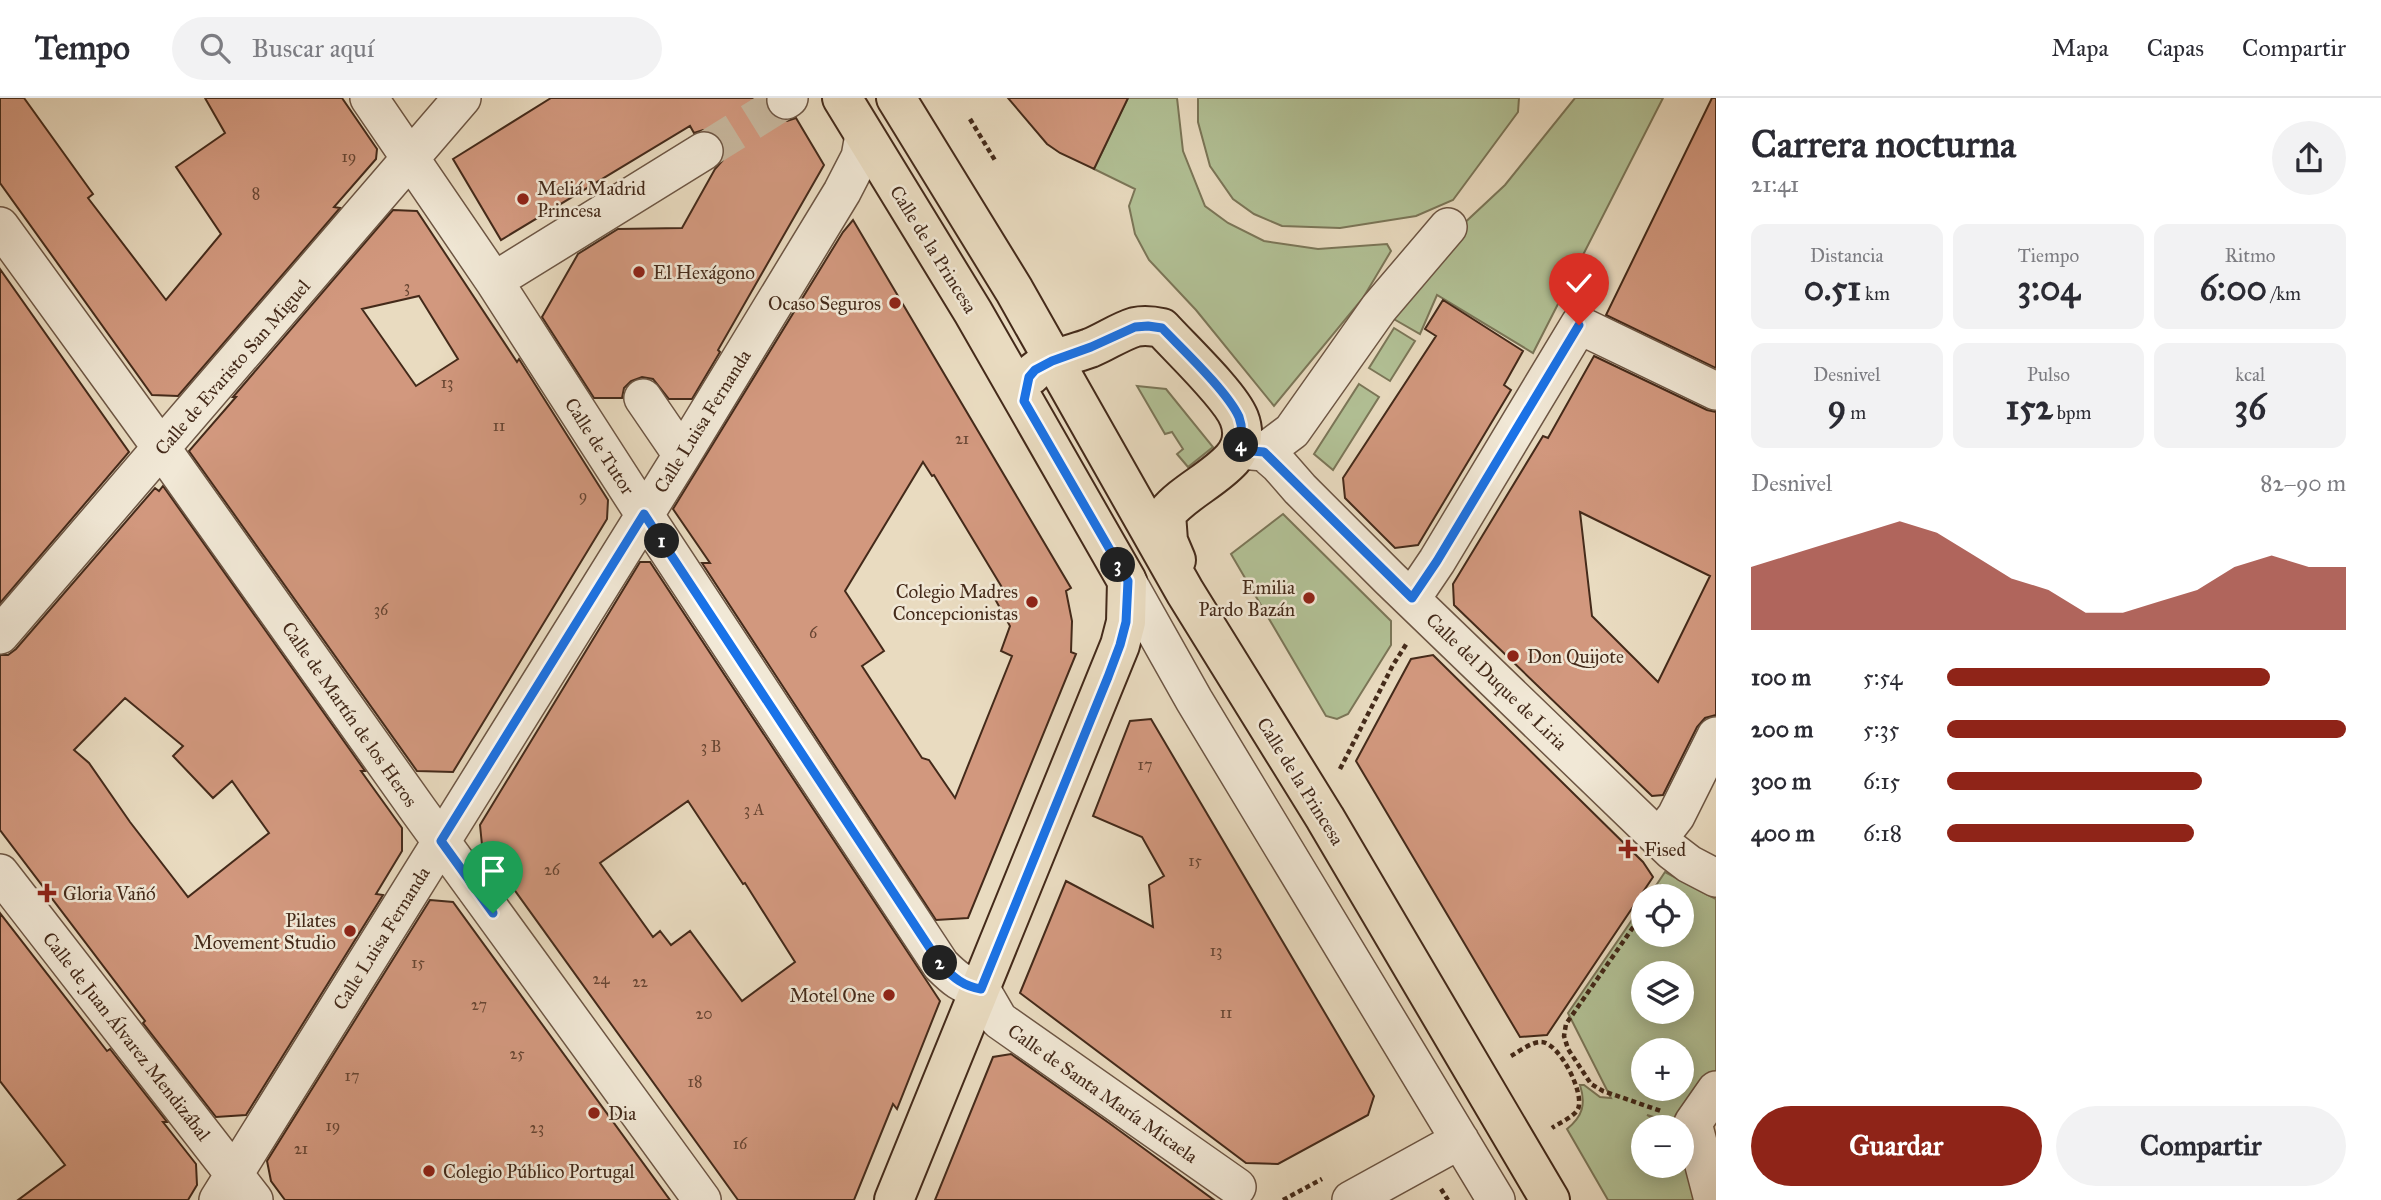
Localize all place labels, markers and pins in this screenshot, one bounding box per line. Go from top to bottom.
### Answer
place label: Meliá Madrid Princesa [537,177,646,222]
marker: Meliá Madrid Princesa [515,191,531,207]
pin [1549,253,1609,325]
place label: El Hexágono [653,261,755,285]
marker: El Hexágono [631,264,647,280]
place label: Ocaso Seguros [768,292,881,316]
marker: Ocaso Seguros [887,295,903,311]
pin: 4 [1224,428,1258,462]
pin: 1 [644,524,680,558]
pin: 3 [1100,547,1136,582]
place label: Emilia Pardo Bazán [1198,576,1296,621]
place label: Colegio Madres Concepcionistas [893,580,1018,625]
marker: Emilia Pardo Bazán [1301,590,1317,606]
marker: Colegio Madres Concepcionistas [1024,594,1040,610]
place label: Don Quijote [1527,645,1624,668]
marker: Don Quijote [1505,648,1521,664]
place label: Fised [1644,838,1686,861]
marker: Fised [1618,839,1638,859]
pin [463,841,523,913]
place label: Gloria Vañó [63,882,156,905]
marker: Gloria Vañó [37,883,57,903]
place label: Pilates Movement Studio [193,909,336,954]
marker: Pilates Movement Studio [342,923,358,939]
pin: 2 [922,946,958,980]
place label: Motel One [789,984,875,1007]
marker: Motel One [881,987,897,1003]
place label: Dia [608,1102,637,1125]
marker: Dia [586,1105,602,1121]
place label: Colegio Público Portugal [443,1160,636,1184]
marker: Colegio Público Portugal [421,1163,437,1179]

